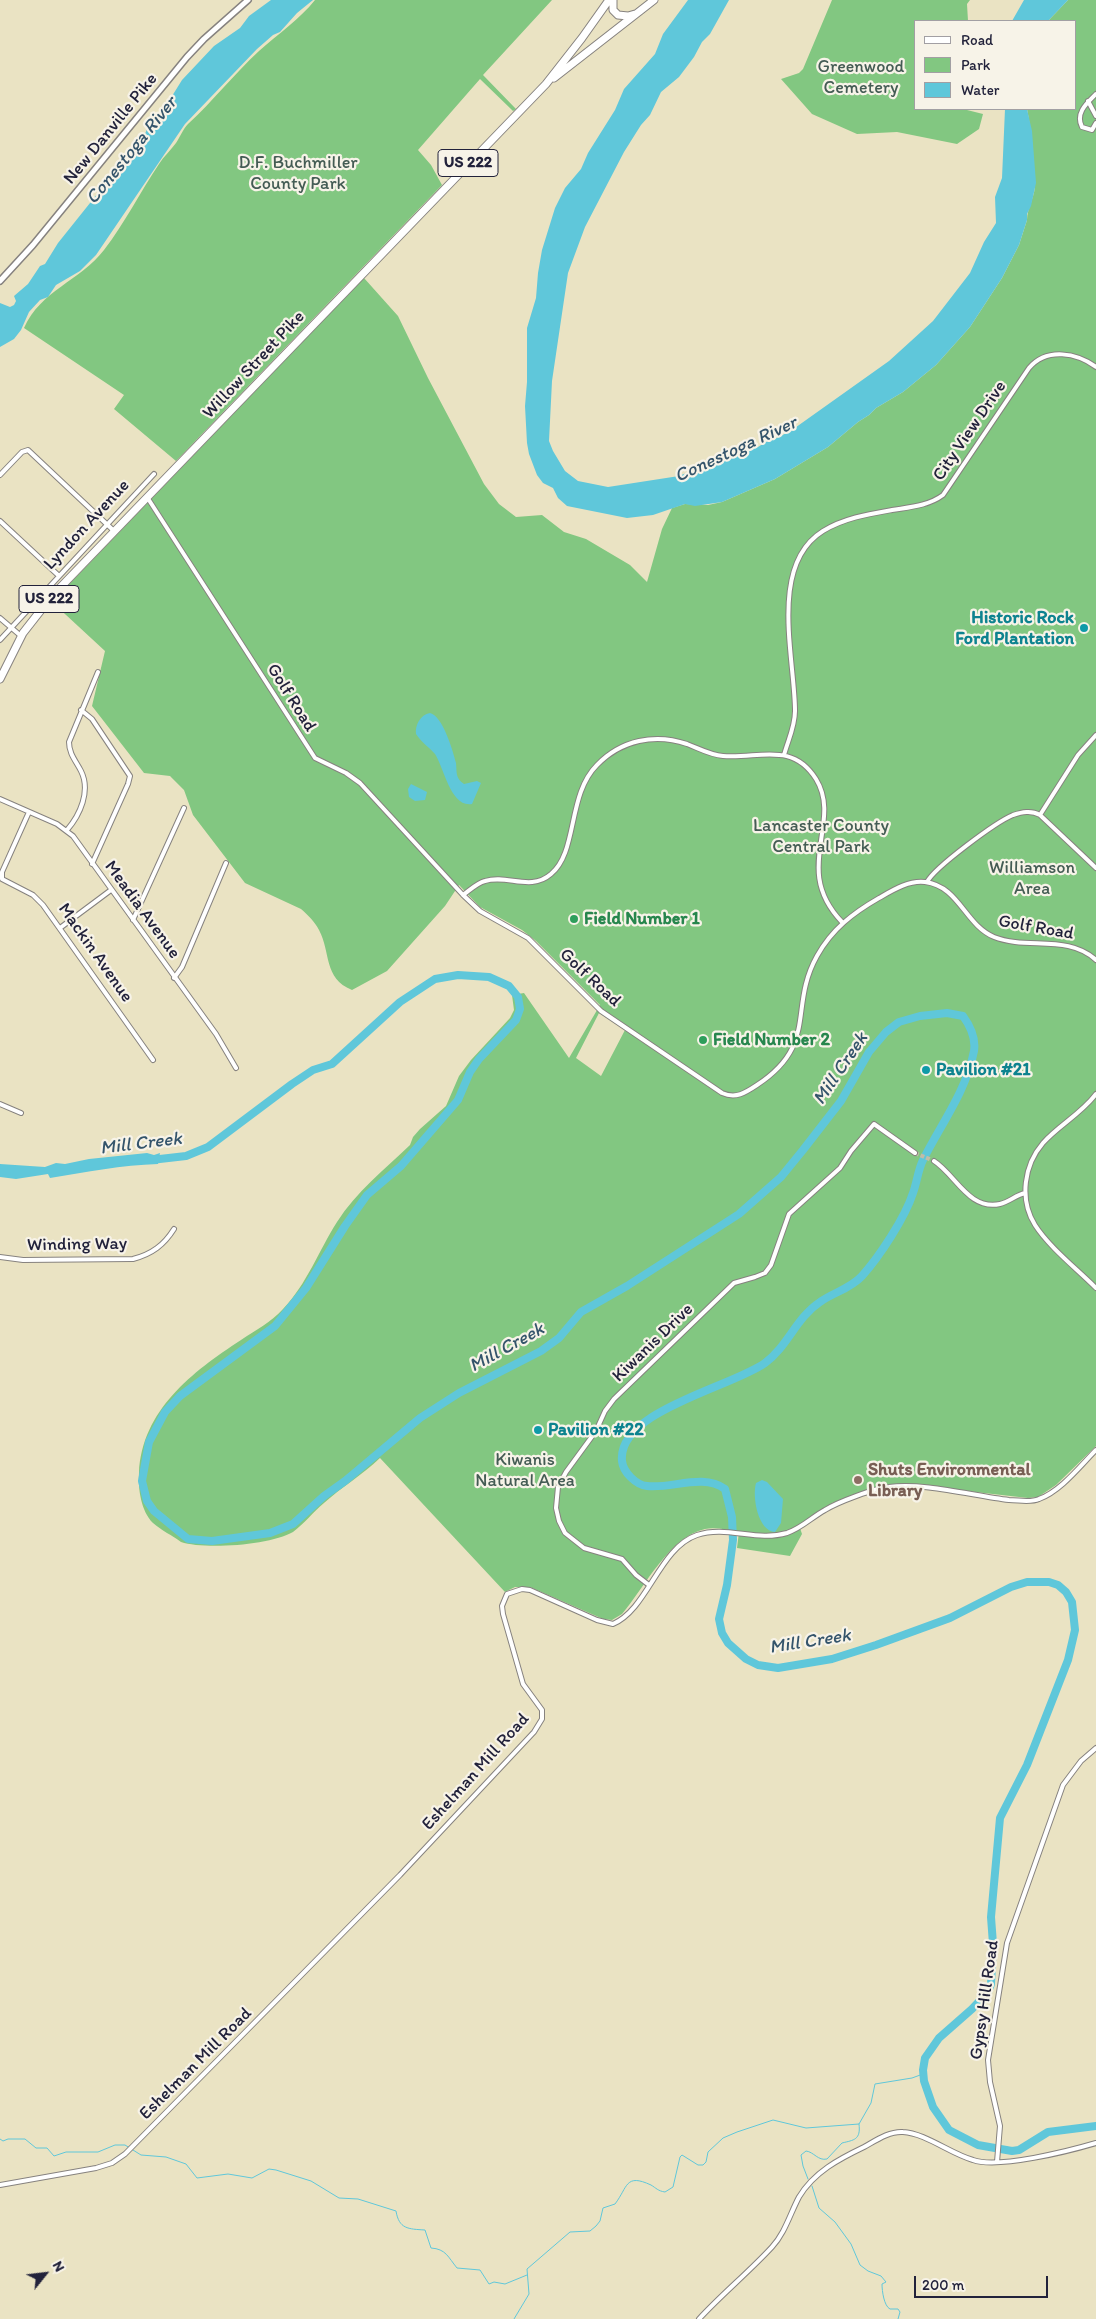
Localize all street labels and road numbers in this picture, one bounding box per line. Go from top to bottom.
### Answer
street label: New Danville Pike [59,69,163,189]
road number: US 222 [438,150,498,177]
street label: Willow Street Pike [198,306,310,424]
street label: City View Drive [929,377,1011,485]
street label: Lyndon Avenue [39,475,135,575]
road number: US 222 [19,586,79,612]
street label: Golf Road [262,660,320,736]
street label: Meadia Avenue [99,857,185,963]
street label: Mackin Avenue [53,899,137,1007]
street label: Golf Road [997,911,1075,945]
street label: Golf Road [555,944,625,1012]
street label: Winding Way [27,1233,127,1257]
street label: Kiwanis Drive [608,1299,698,1387]
street label: Eshelman Mill Road [418,1709,534,1835]
street label: Gypsy Hill Road [966,1939,1004,2061]
street label: Eshelman Mill Road [135,2003,257,2125]

